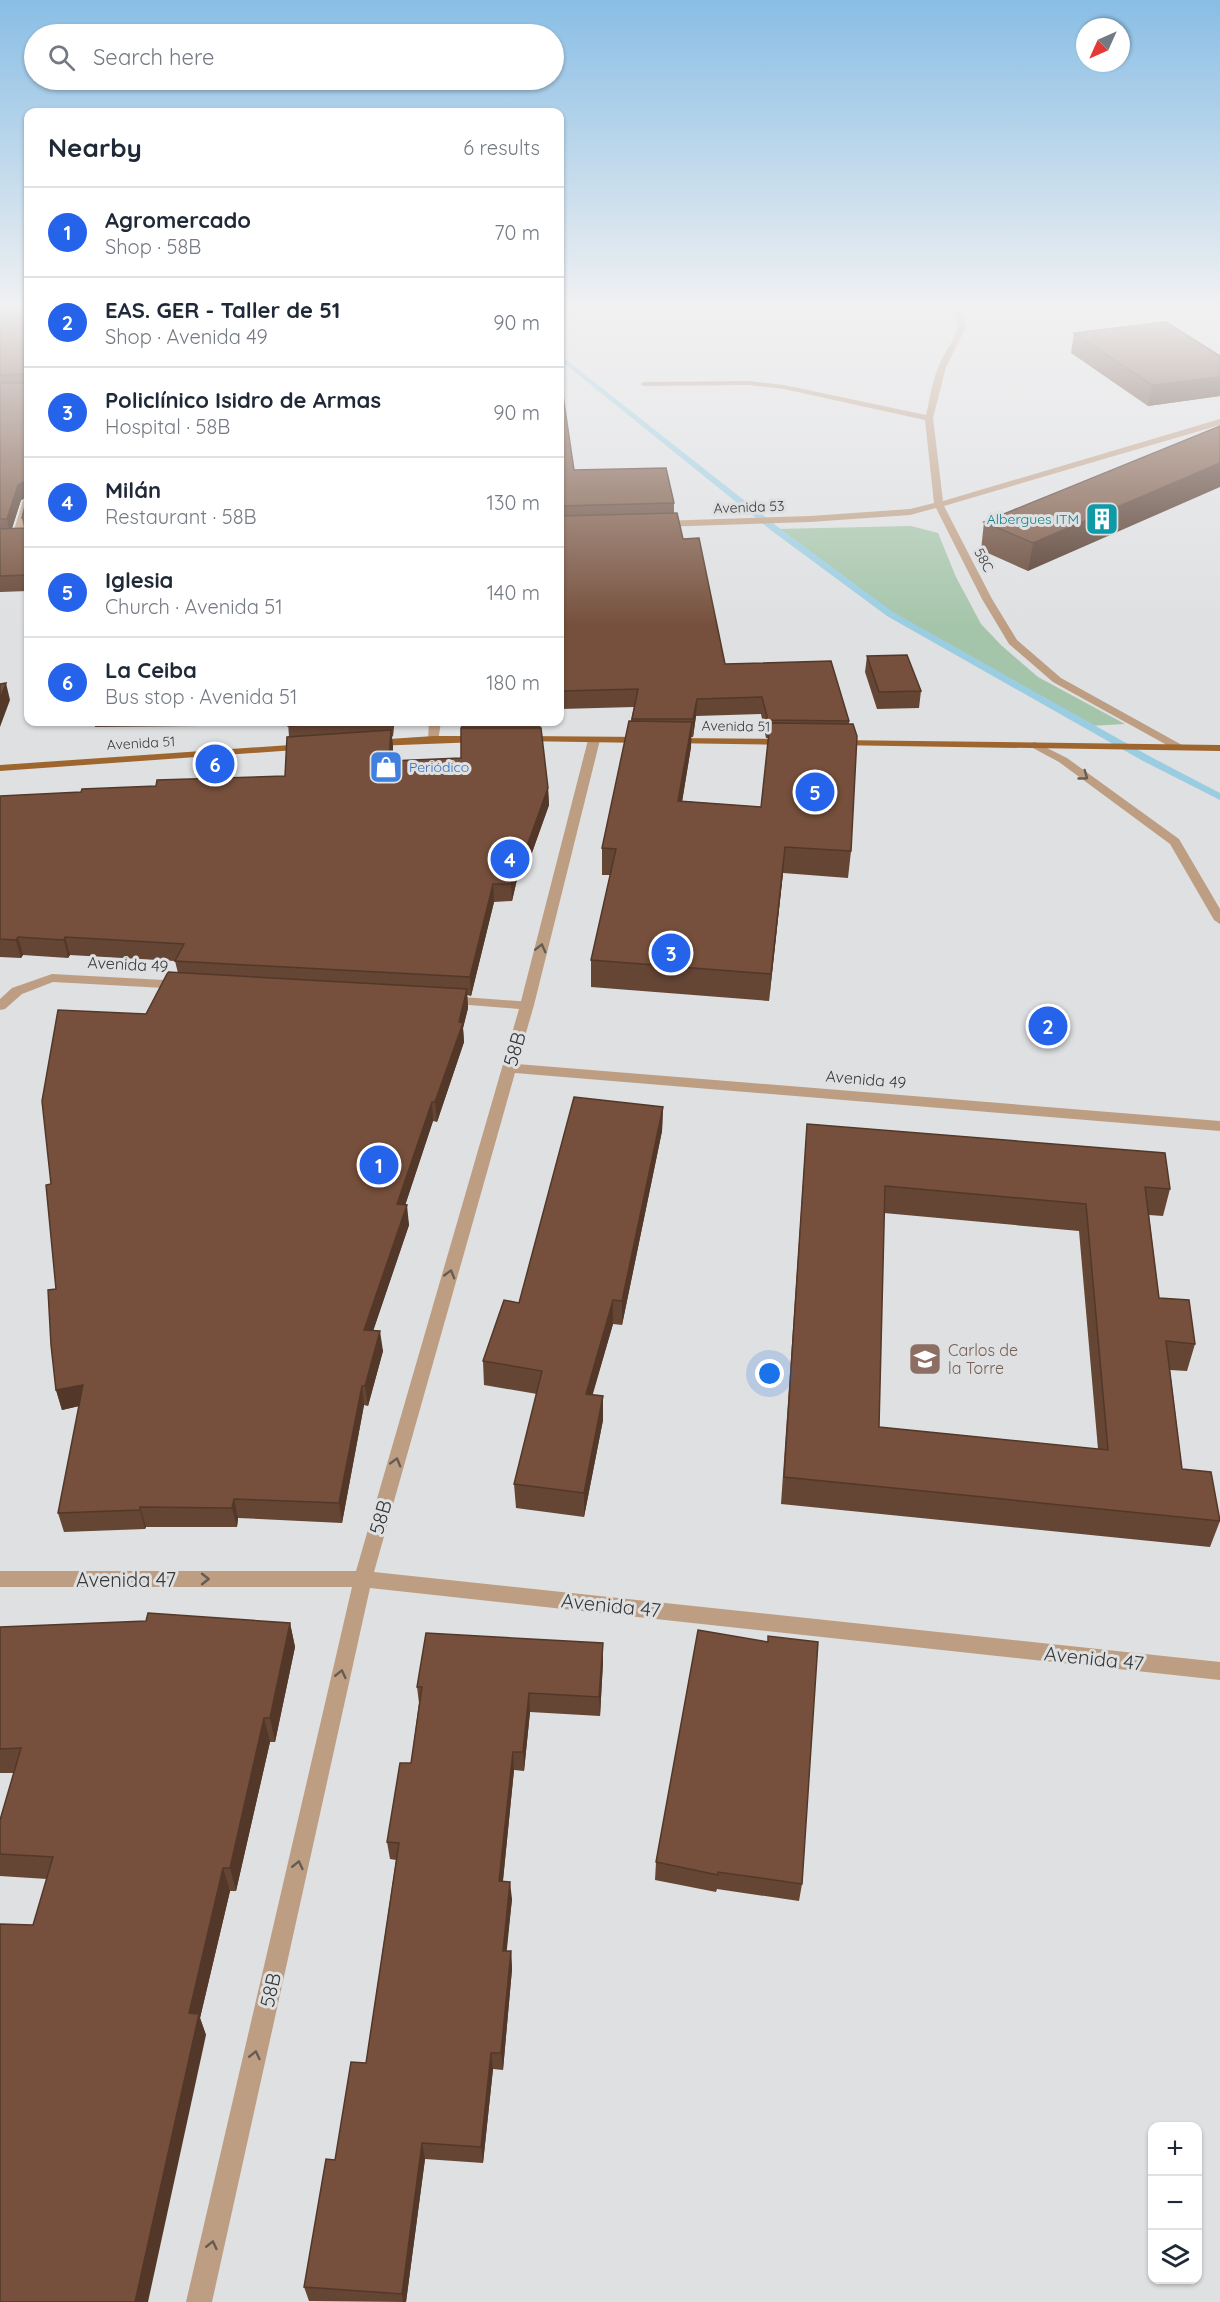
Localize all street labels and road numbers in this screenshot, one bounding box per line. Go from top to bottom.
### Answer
street label: Avenida 53 [713,497,785,517]
street label: 58C [970,545,998,575]
street label: Avenida 51 [702,716,770,736]
street label: Avenida 51 [106,732,176,754]
street label: Avenida 49 [87,952,169,976]
street label: 58B [497,1029,531,1069]
street label: Avenida 49 [825,1066,907,1092]
street label: 58B [363,1497,397,1537]
street label: Avenida 47 [76,1567,176,1592]
street label: Avenida 47 [560,1587,662,1623]
street label: Avenida 47 [1043,1640,1145,1676]
street label: 58B [254,1970,286,2010]

